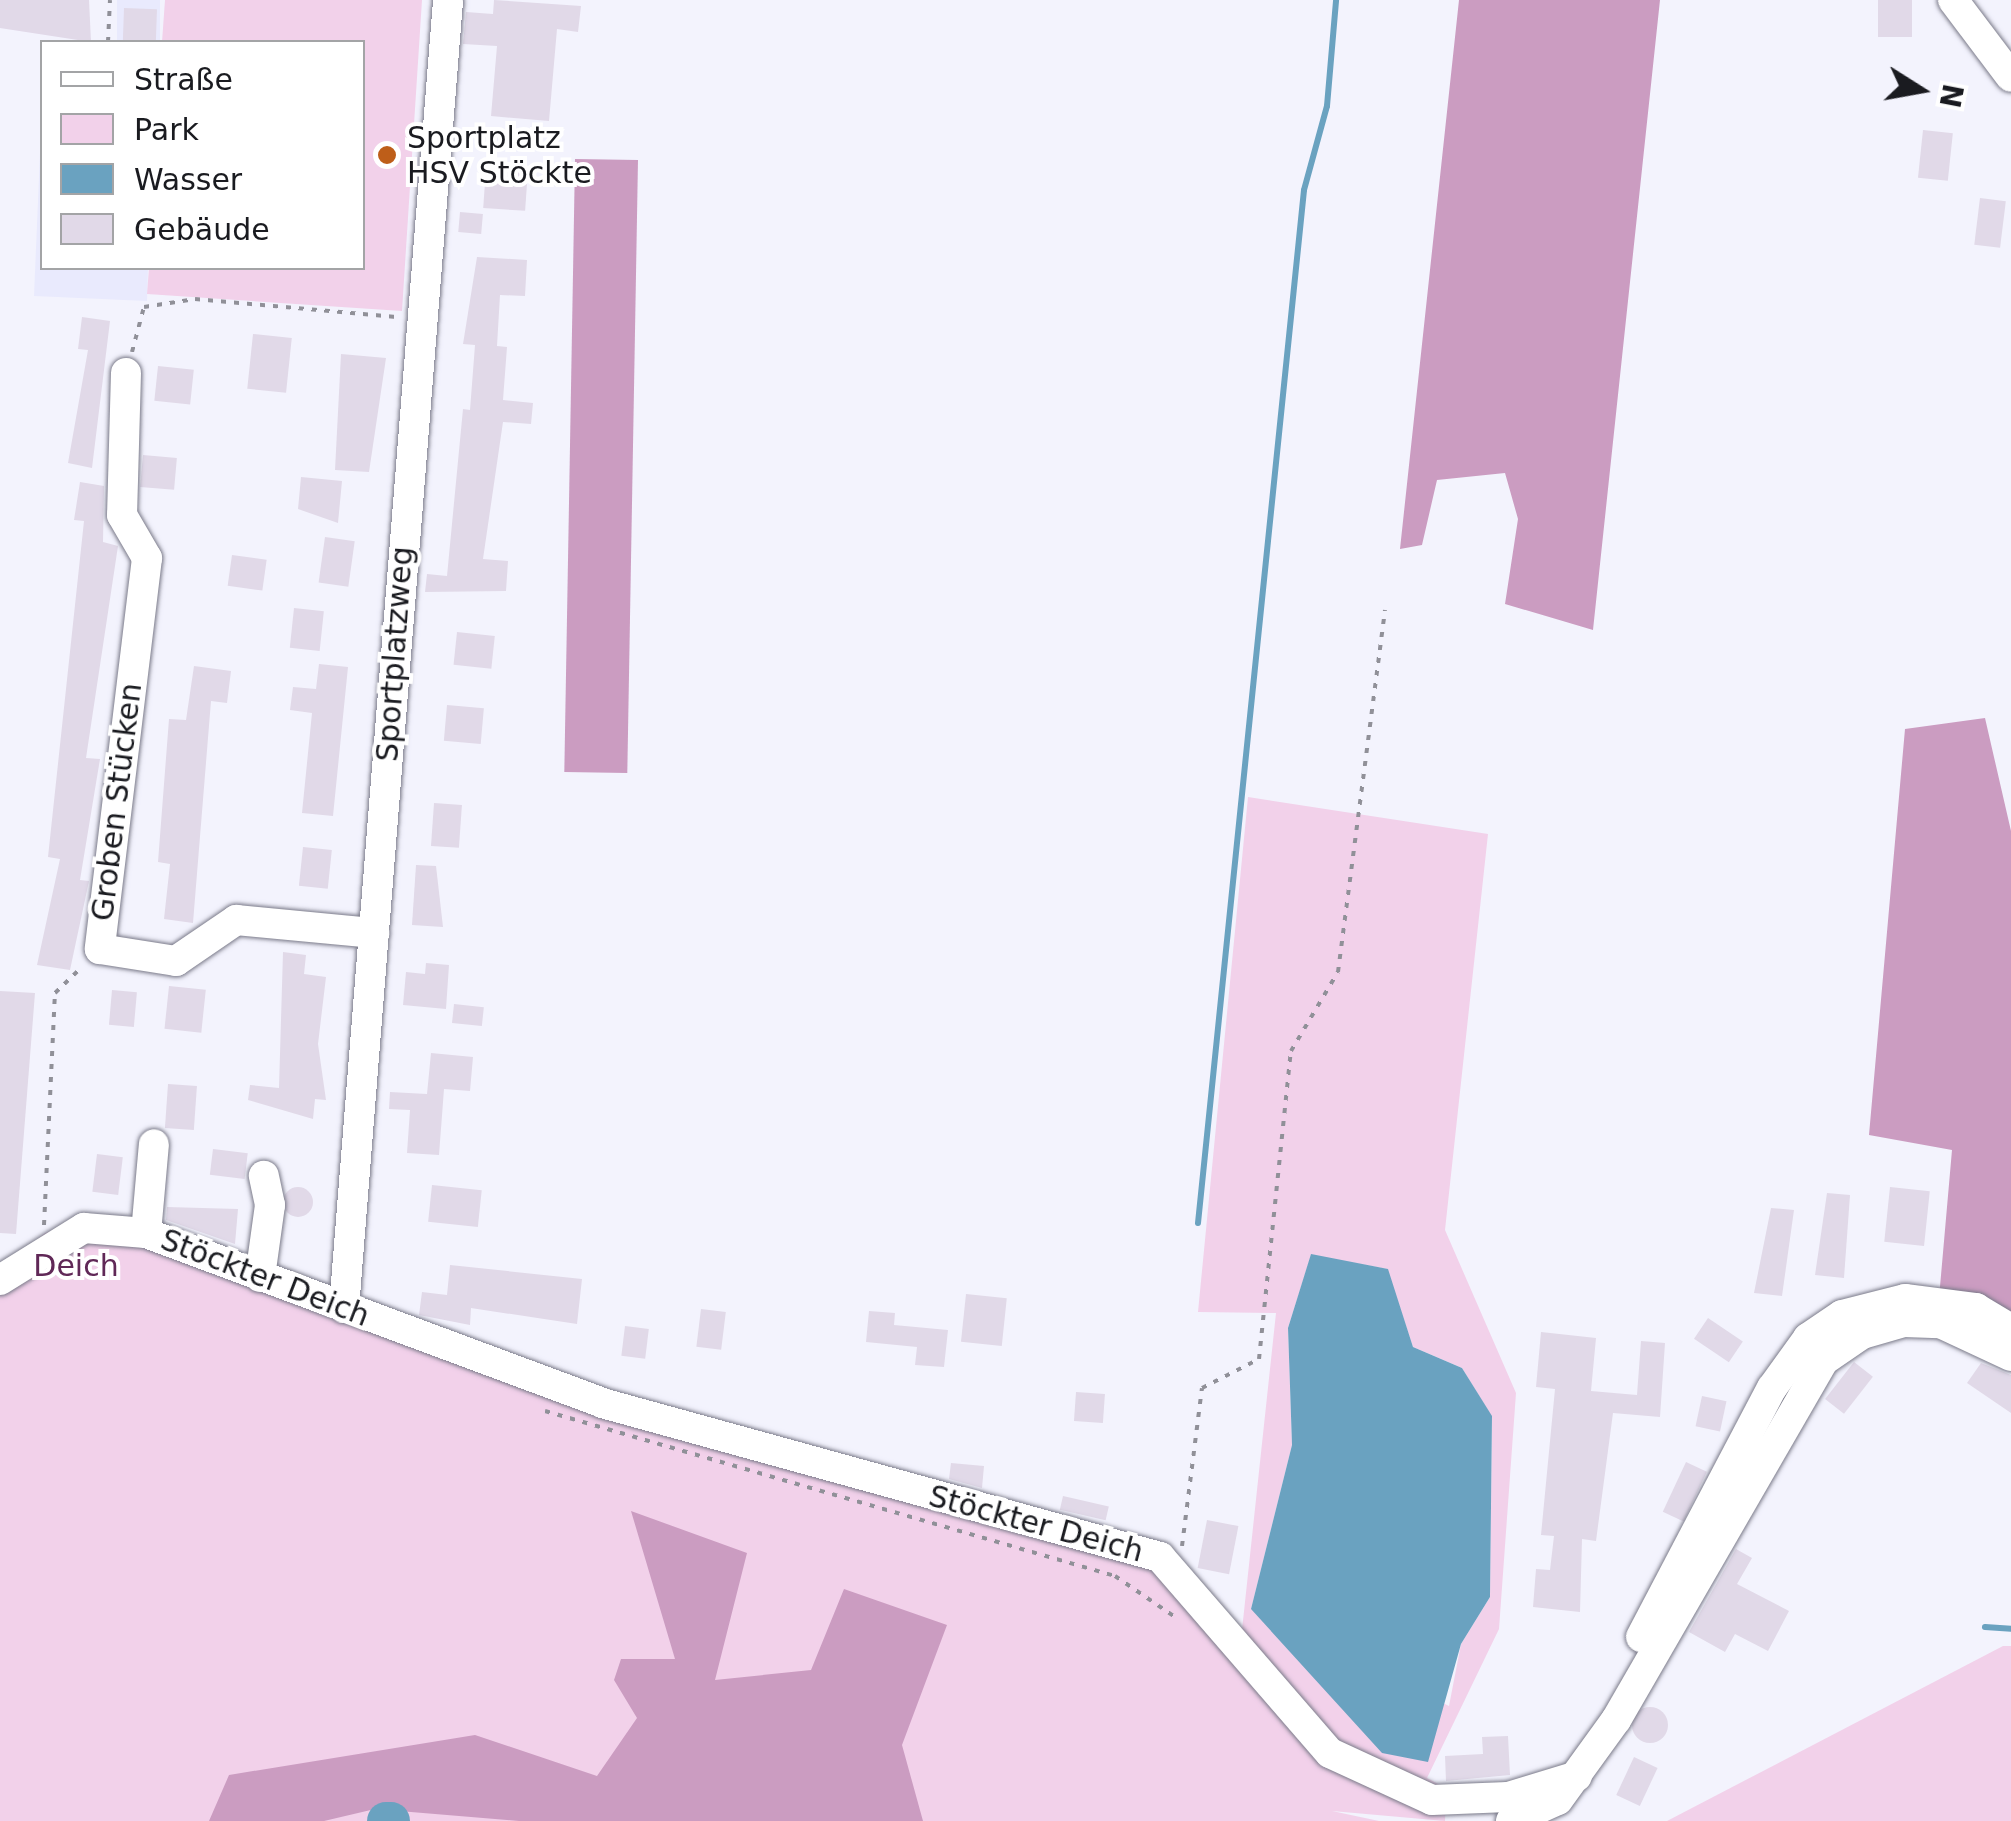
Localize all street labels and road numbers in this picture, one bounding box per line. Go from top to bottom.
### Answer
street label: Sportplatzweg [370,545,420,763]
street label: Groben Stücken [85,681,149,923]
street label: Stöckter Deich [156,1222,374,1334]
street label: Stöckter Deich [925,1478,1147,1570]

